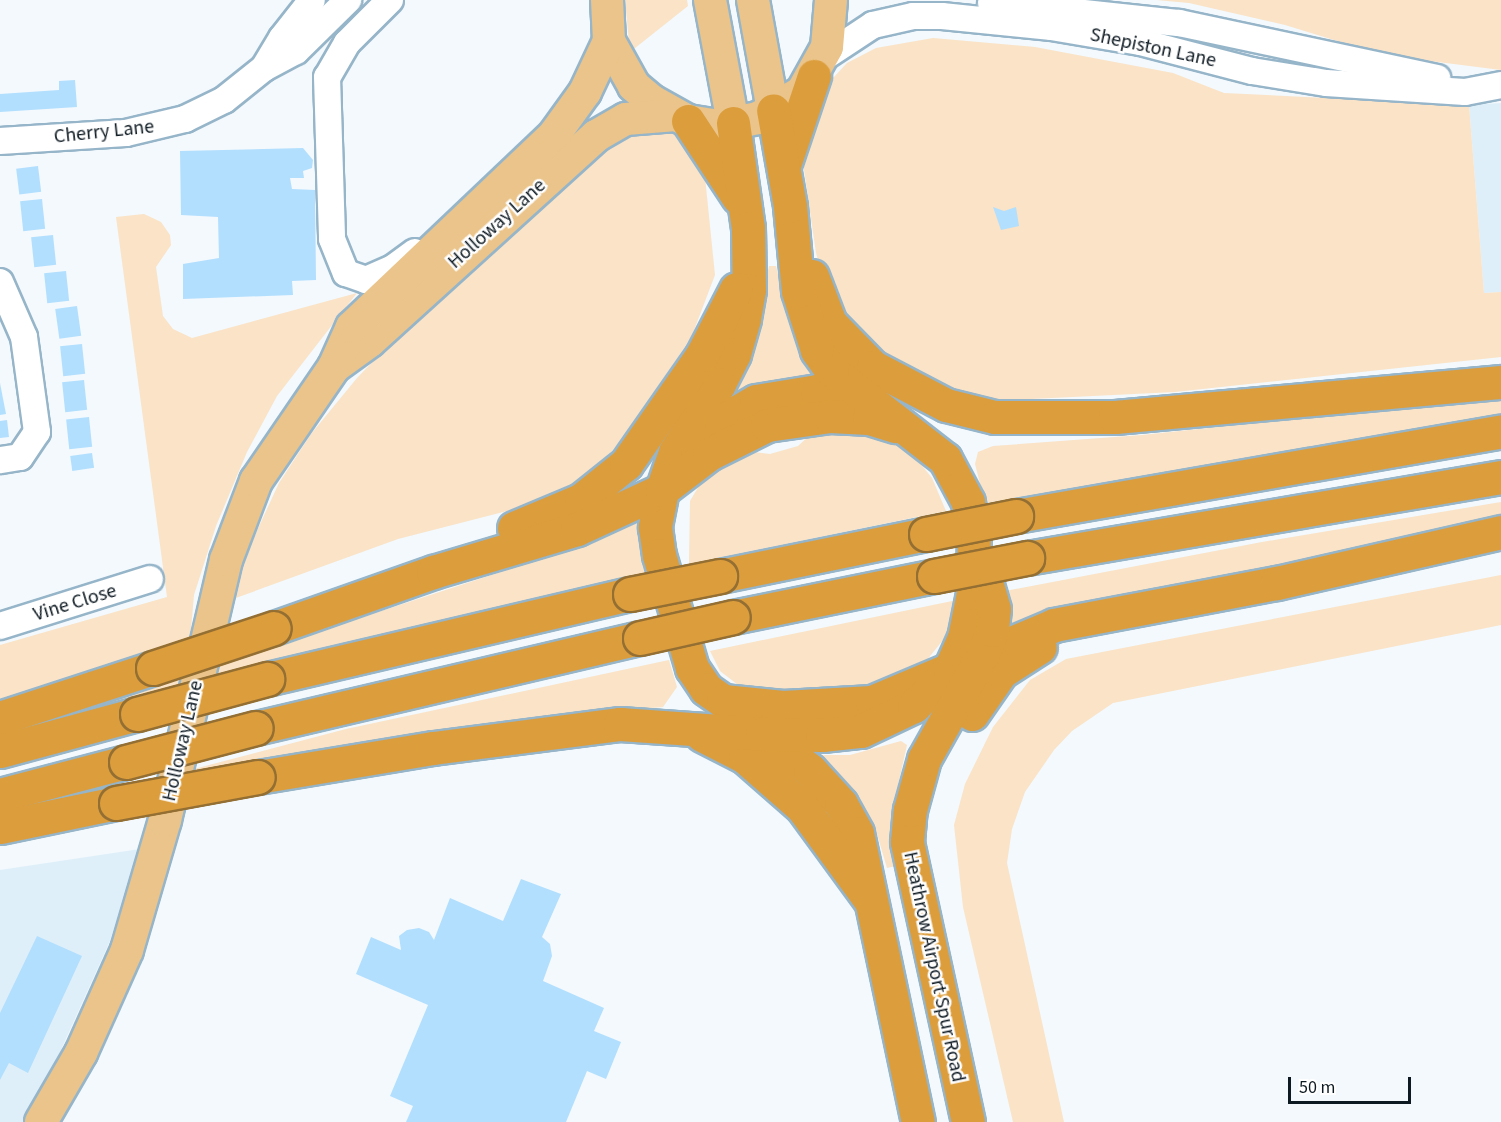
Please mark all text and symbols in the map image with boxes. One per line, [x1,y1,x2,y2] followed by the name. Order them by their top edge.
[1088,23,1218,73] street label: Shepiston Lane
[53,115,155,149] street label: Cherry Lane
[443,174,551,274] street label: Holloway Lane
[31,579,119,627] street label: Vine Close
[157,678,209,804] street label: Holloway Lane
[898,850,970,1084] street label: Heathrow Airport Spur Road
[1291,1065,1414,1103] scale bar
[1299,1075,1335,1100] text: 50 m

